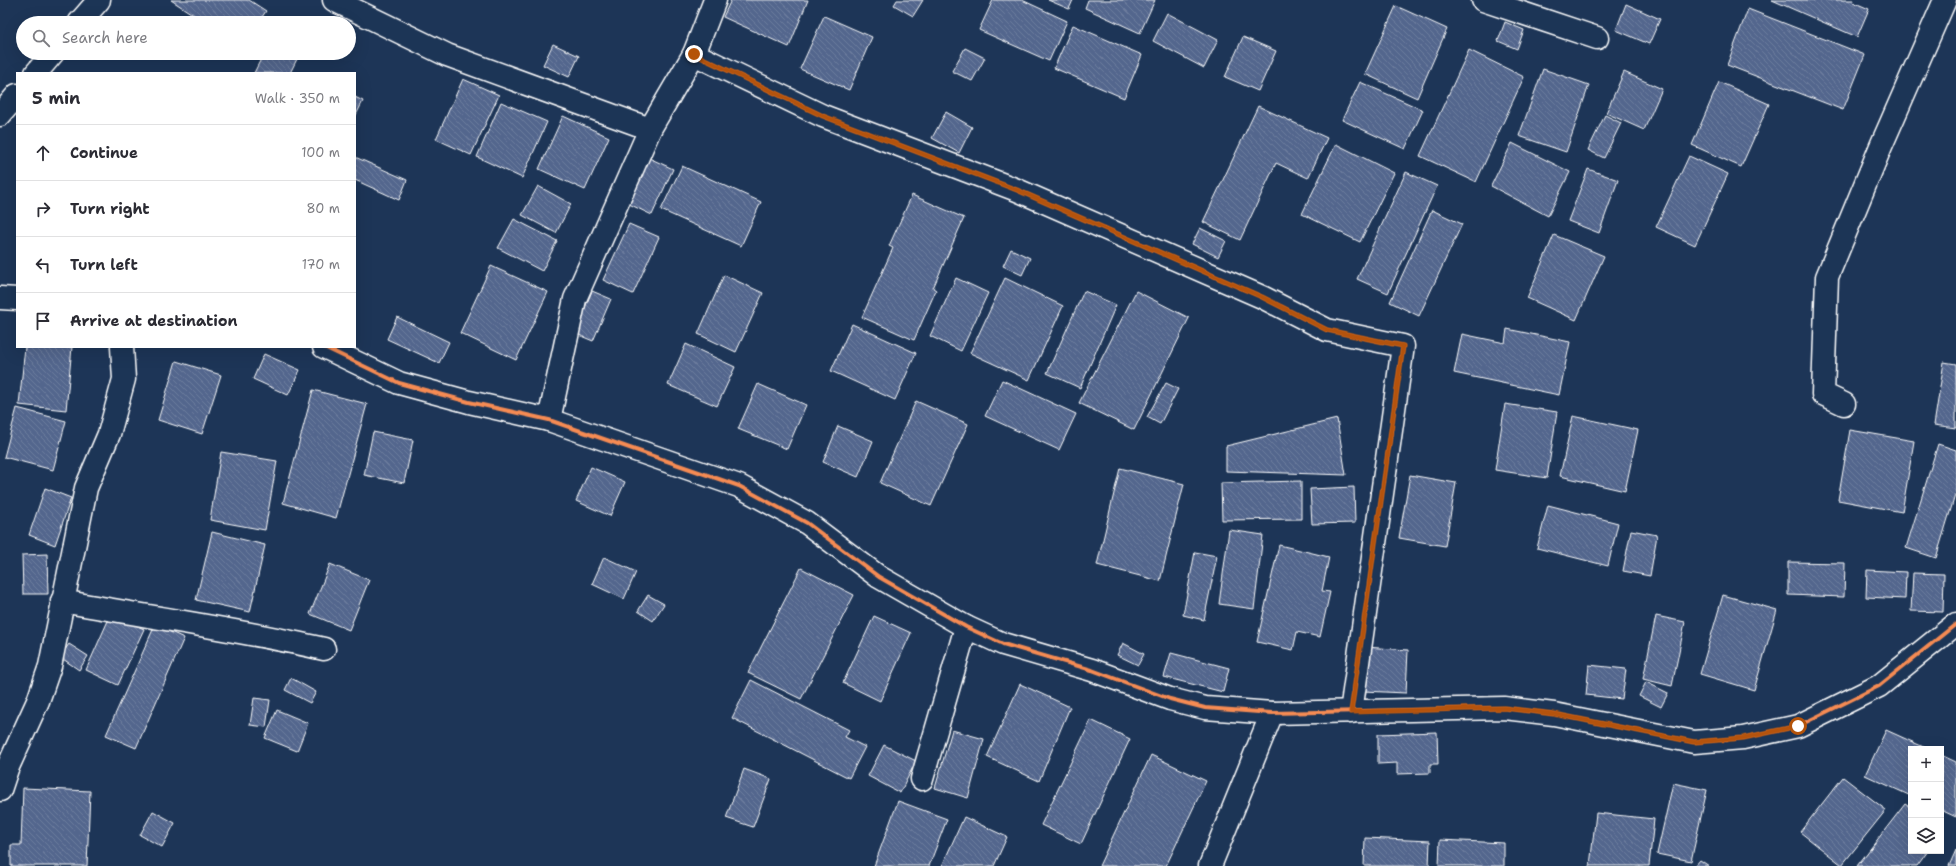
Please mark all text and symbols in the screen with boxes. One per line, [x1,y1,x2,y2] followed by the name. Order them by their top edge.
[16,16,356,60] search box
[30,27,52,49] icon: search
[62,28,148,48] text: Search here
[685,45,703,63] route end
[32,87,80,109] text: 5 min
[255,90,340,107] text: Walk · 350 m
[32,142,54,164] icon: ahead
[70,143,138,163] text: Continue
[301,144,340,161] text: 100 m
[32,198,54,220] icon: right
[70,199,150,219] text: Turn right
[306,200,340,217] text: 80 m
[32,254,54,276] icon: left
[70,255,138,275] text: Turn left
[302,256,340,273] text: 170 m
[32,310,54,332] icon: arrive
[70,311,238,331] text: Arrive at destination
[1789,717,1807,735] route start
[1908,746,1944,854] map controls
[1908,746,1944,782] button: +
[1908,782,1944,818] button: −
[1908,818,1944,854] button: layers

